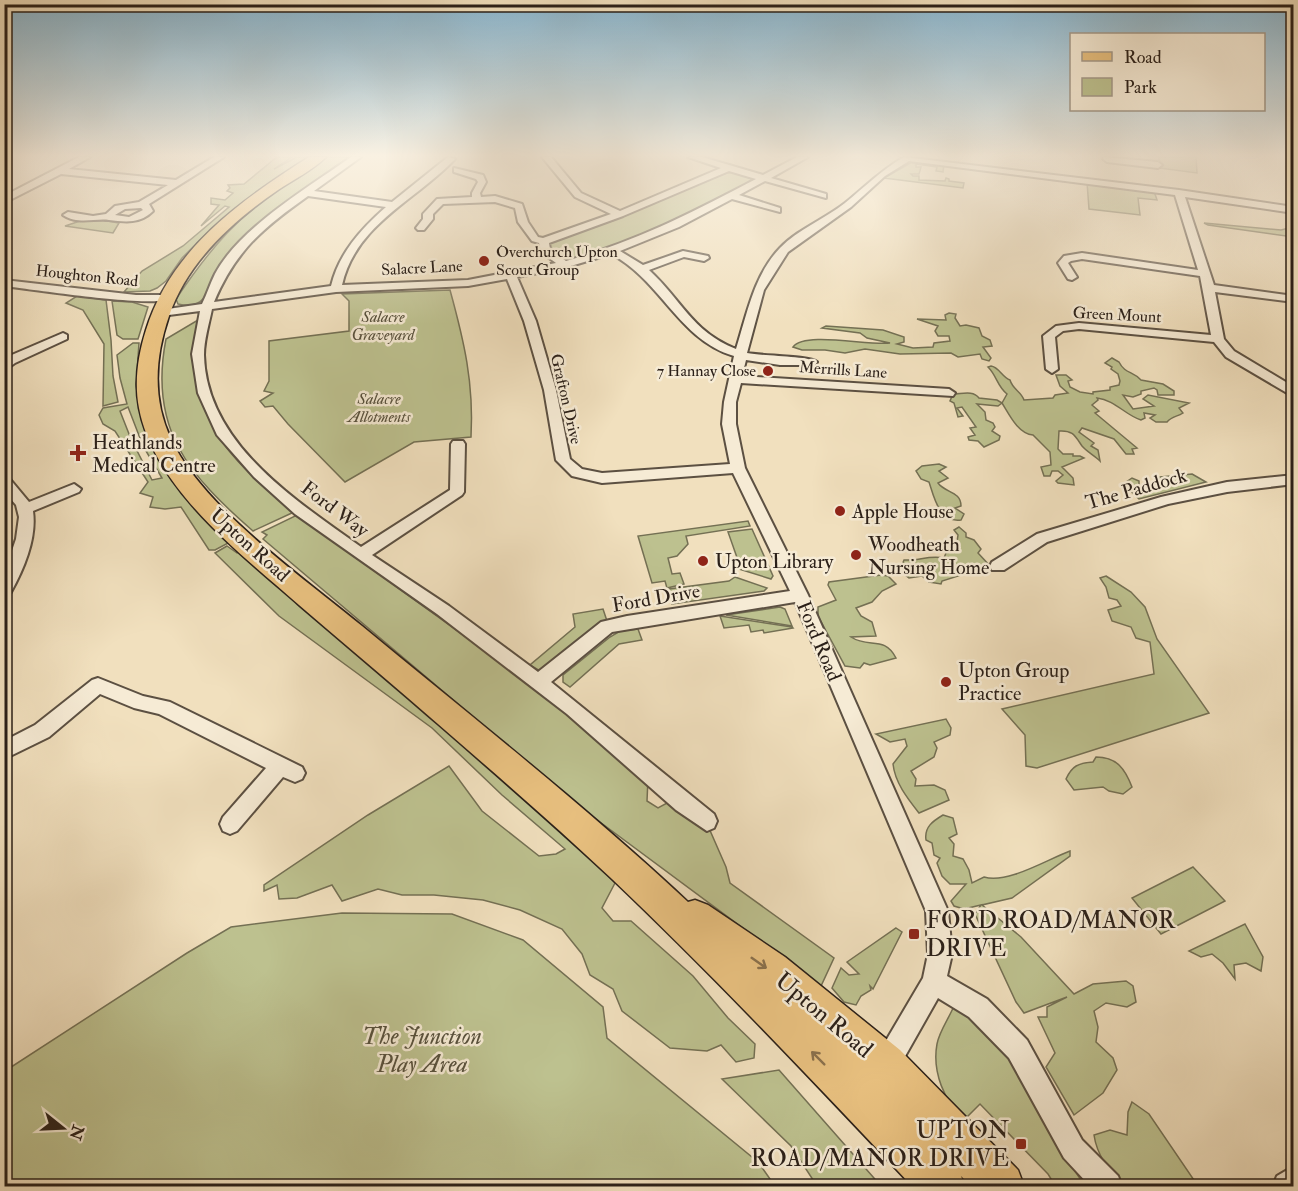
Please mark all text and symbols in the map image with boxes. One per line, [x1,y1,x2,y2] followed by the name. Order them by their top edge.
[1070,33,1265,111] legend
[1124,46,1162,69] text: Road
[1124,76,1157,99] text: Park
[496,242,618,281] place label: Overchurch Upton Scout Group
[477,254,491,268] marker: Overchurch Upton Scout Group
[381,256,464,280] street label: Salacre Lane
[35,261,139,291] street label: Houghton Road
[1072,303,1162,327] street label: Green Mount
[351,307,416,345] park label: Salacre Graveyard
[546,352,586,446] street label: Grafton Drive
[798,357,888,383] street label: Merrills Lane
[657,361,756,381] place label: 7 Hannay Close
[761,364,775,378] marker: 7 Hannay Close
[346,389,411,427] park label: Salacre Allotments
[92,430,216,478] place label: Heathlands Medical Centre
[69,444,87,462] marker: Heathlands Medical Centre
[1082,462,1190,515] street label: The Paddock
[296,475,375,543] street label: Ford Way
[851,499,954,525] place label: Apple House
[204,503,295,588] street label: Upton Road
[833,504,847,518] marker: Apple House
[867,532,989,580] place label: Woodheath Nursing Home
[849,548,863,562] marker: Woodheath Nursing Home
[715,549,835,575] place label: Upton Library
[696,554,710,568] marker: Upton Library
[610,578,702,618] street label: Ford Drive
[791,597,847,685] street label: Ford Road
[958,658,1069,706] place label: Upton Group Practice
[939,675,953,689] marker: Upton Group Practice
[926,905,1176,964] place label: FORD ROAD/MANOR DRIVE
[907,927,921,941] marker: FORD ROAD/MANOR DRIVE
[751,957,767,969] one-way arrow
[769,965,880,1065] street label: Upton Road
[362,1021,482,1080] park label: The Junction Play Area
[811,1051,826,1066] one-way arrow
[33,1098,93,1158] north arrow
[751,1115,1010,1174] place label: UPTON ROAD/MANOR DRIVE
[64,1121,88,1143] text: N
[1014,1137,1028,1151] marker: UPTON ROAD/MANOR DRIVE

